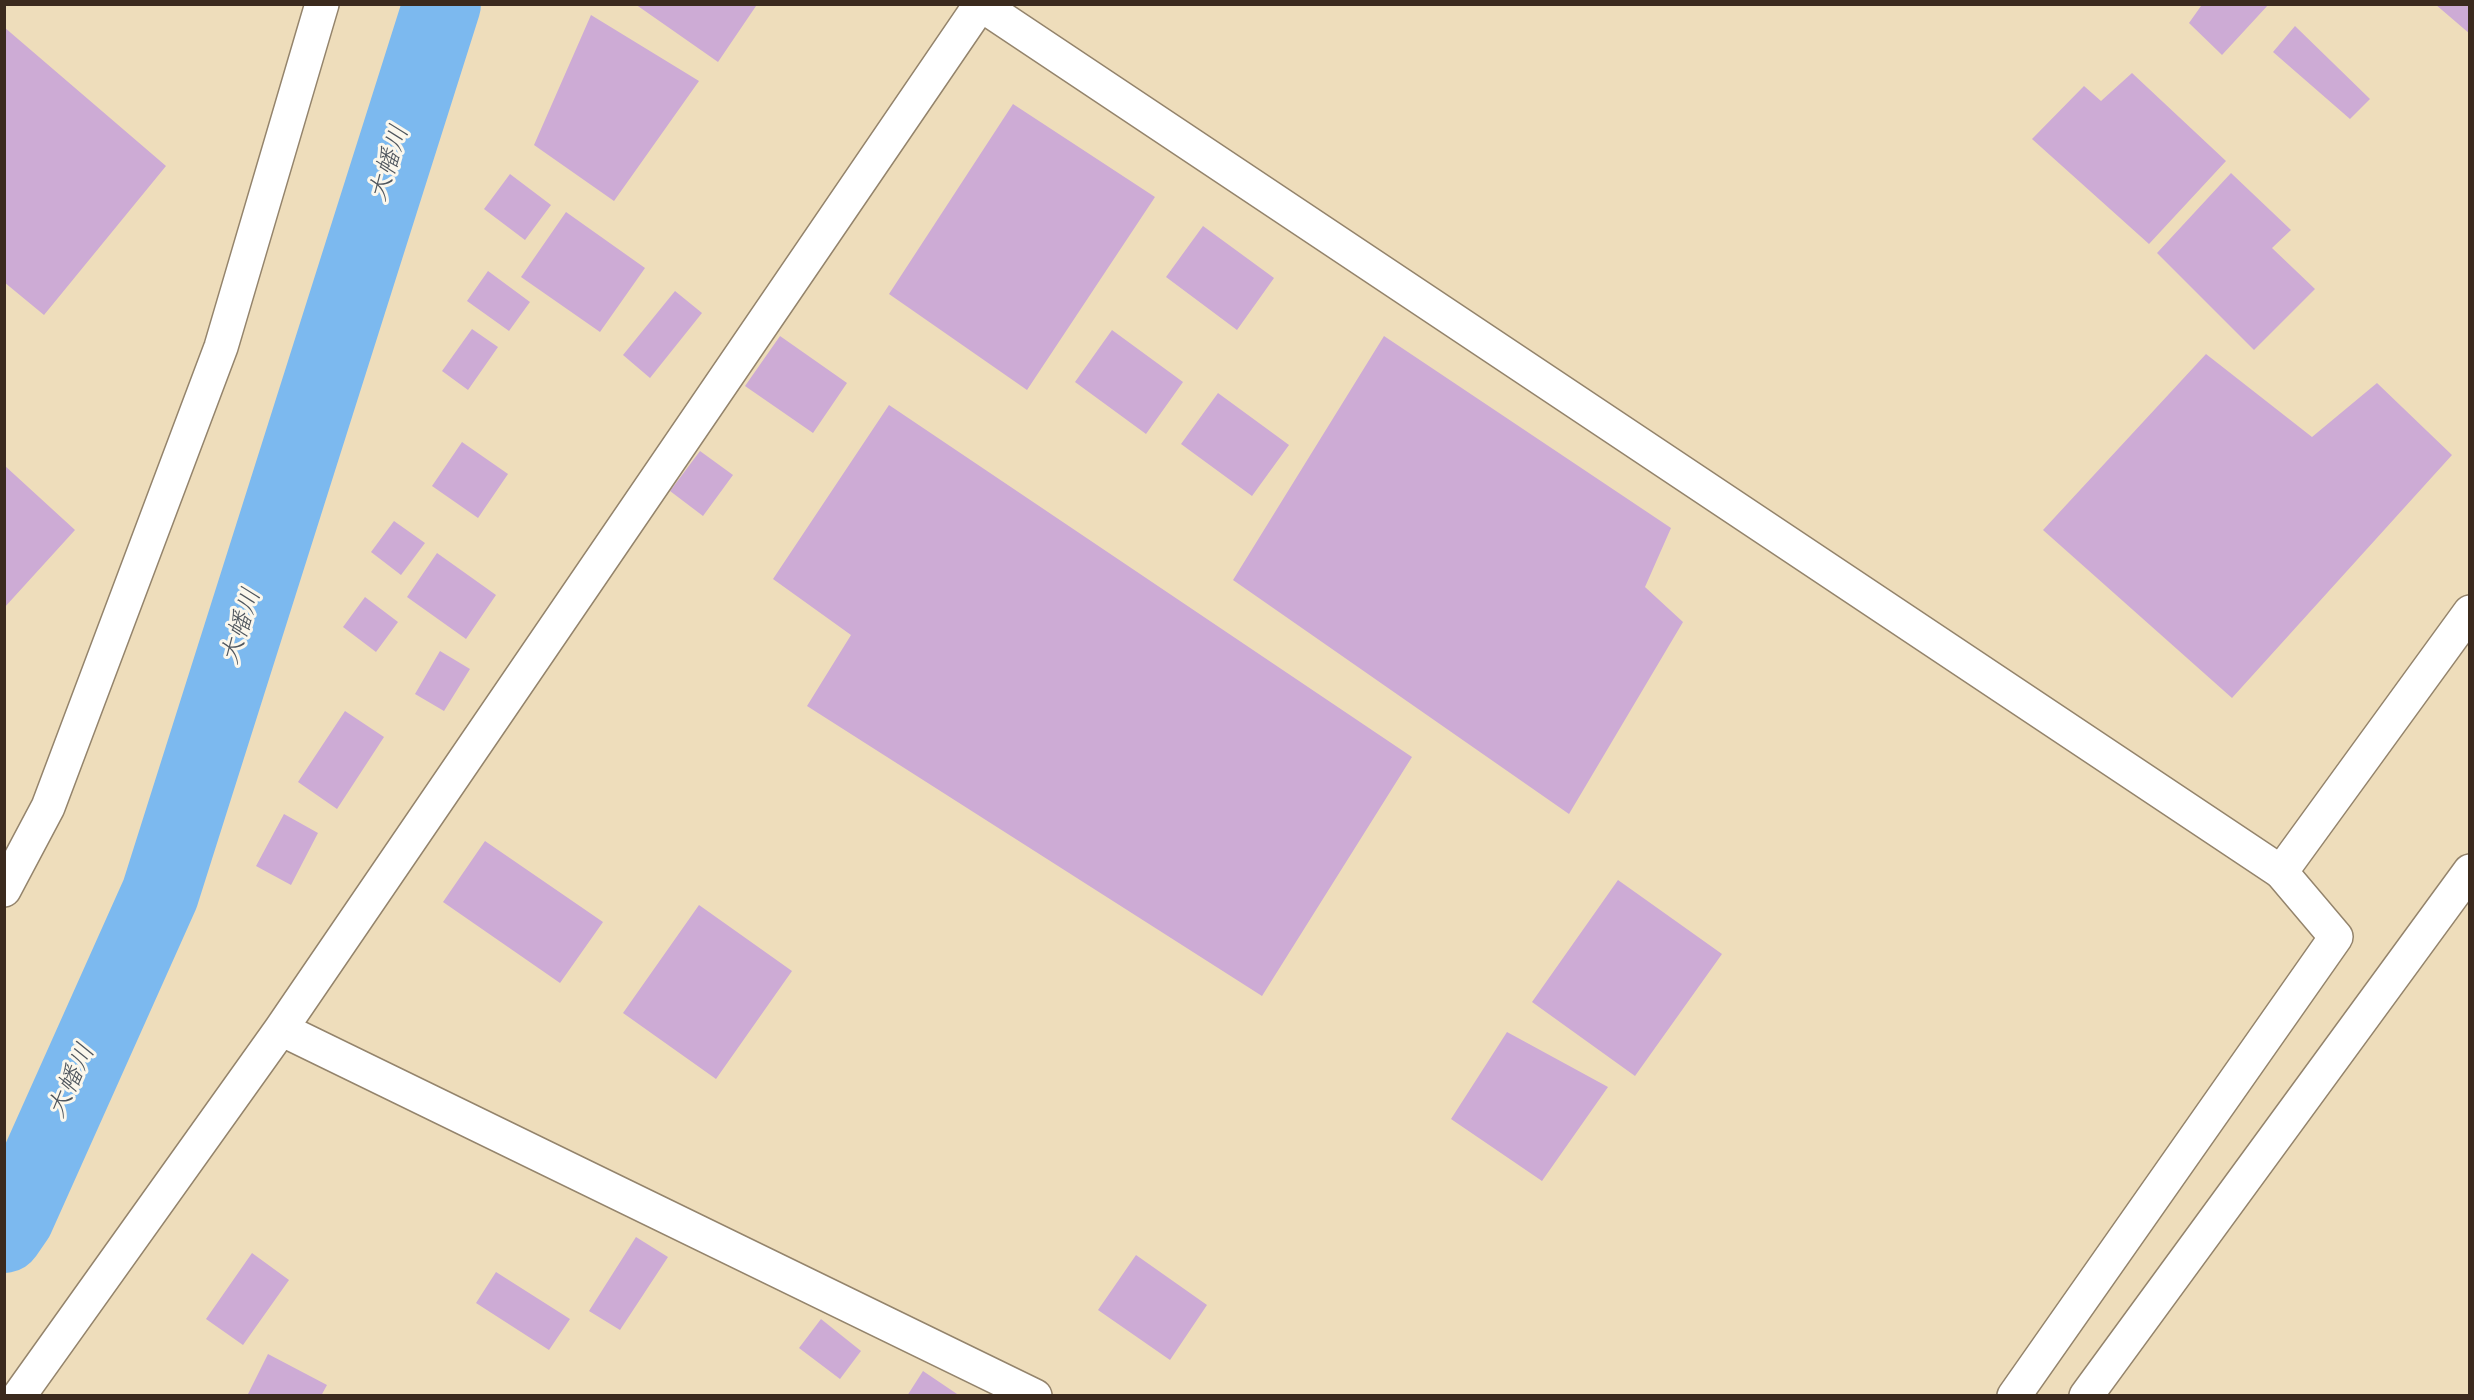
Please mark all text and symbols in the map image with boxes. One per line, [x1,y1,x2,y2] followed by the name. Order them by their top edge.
[365,122,419,206] water label: 大幡川
[217,585,271,669] water label: 大幡川
[43,1040,105,1124] water label: 大幡川

